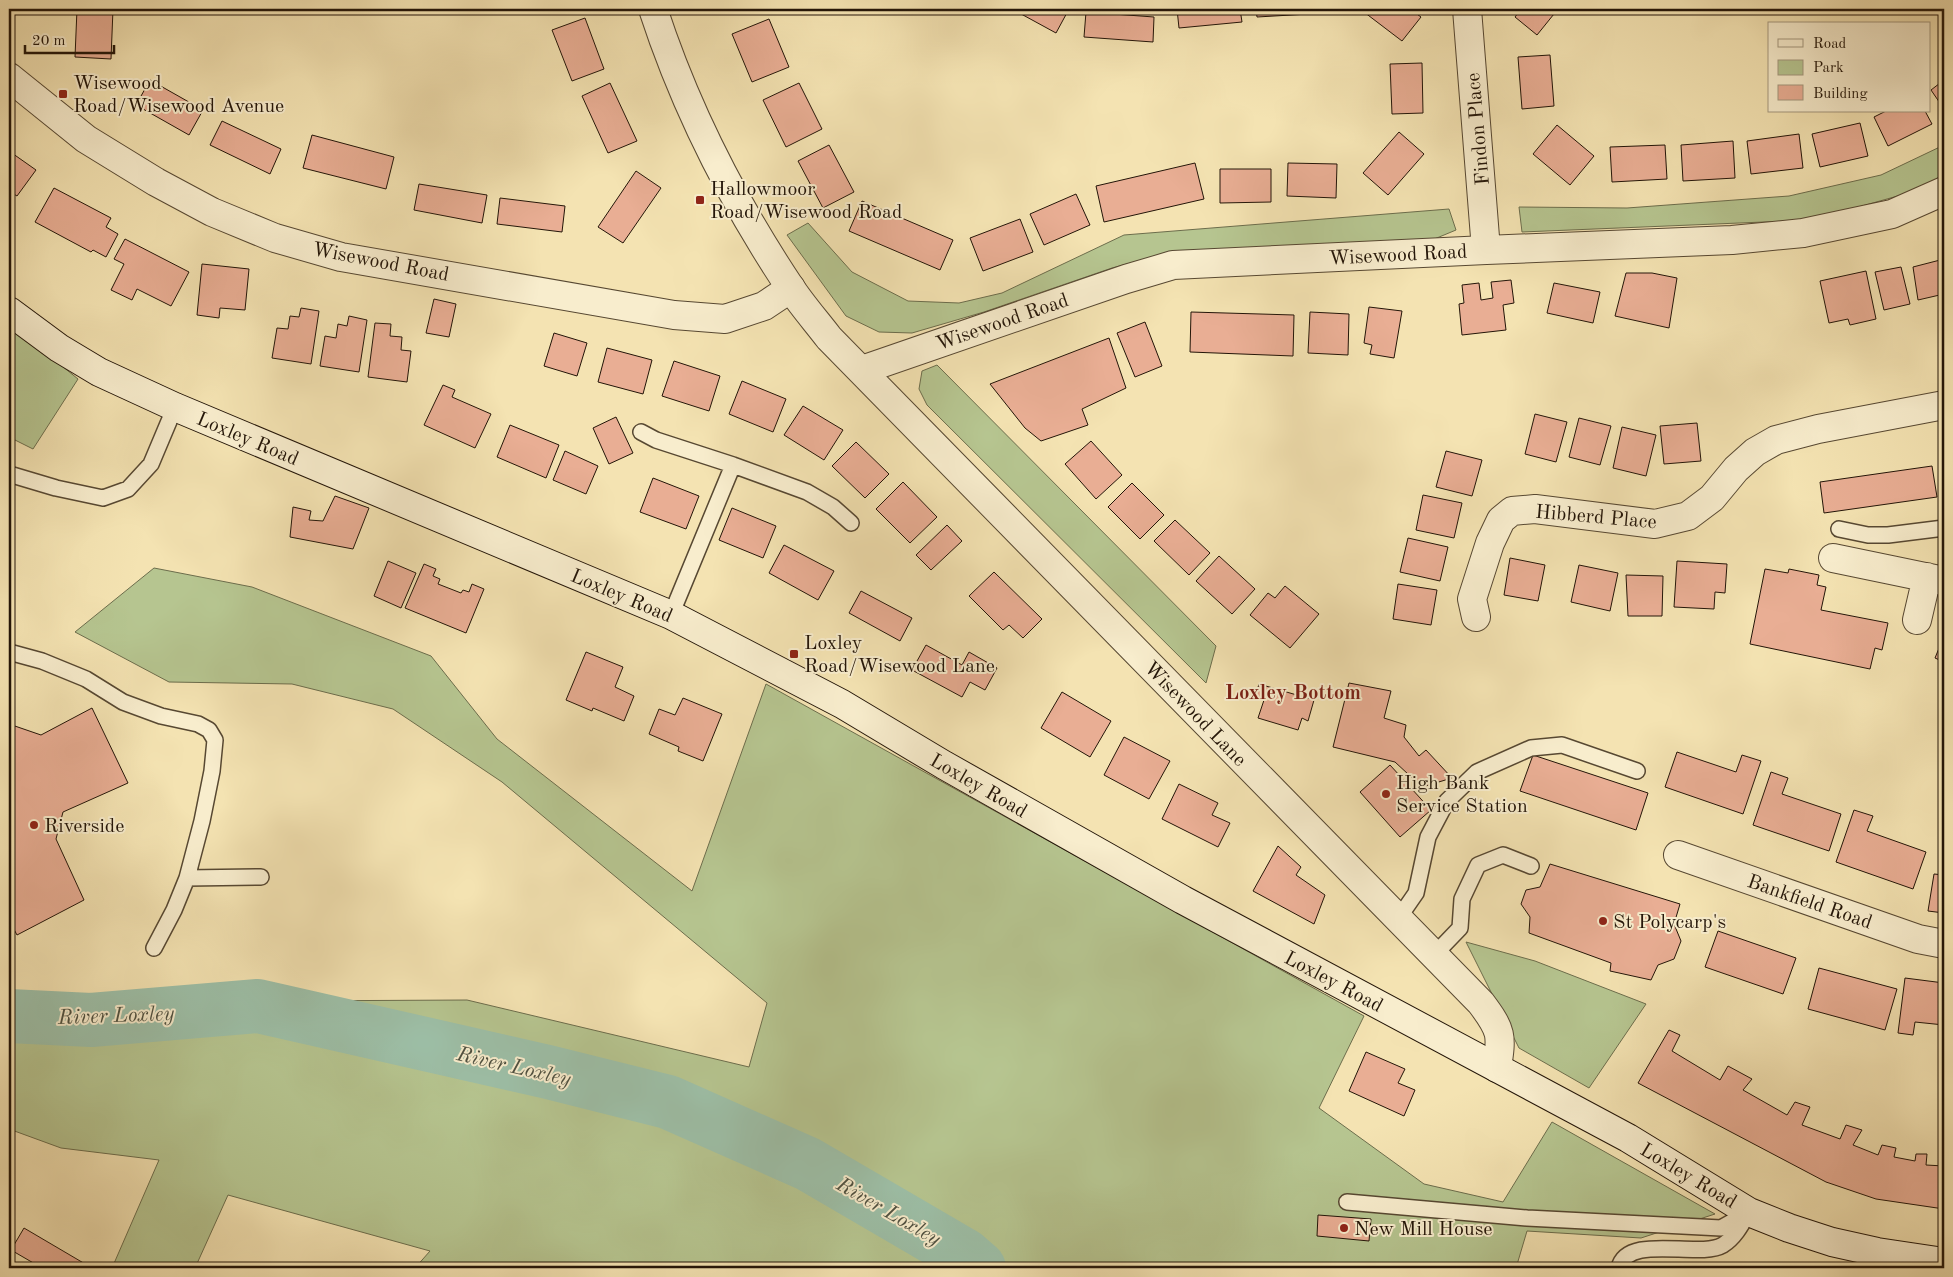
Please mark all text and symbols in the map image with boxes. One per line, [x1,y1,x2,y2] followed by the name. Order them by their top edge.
[25,22,114,54] scale bar
[1768,22,1930,112] legend
[32,34,66,49] text: 20 m
[1813,37,1847,52] text: Road
[1813,61,1844,76] text: Park
[1464,72,1494,186] street label: Findon Place
[73,74,284,117] place label: Wisewood Road/Wisewood Avenue
[1813,87,1868,102] text: Building
[57,88,69,100] marker: Wisewood Road/Wisewood Avenue
[710,180,902,223] place label: Hallowmoor Road/Wisewood Road
[694,194,706,206] marker: Hallowmoor Road/Wisewood Road
[311,240,451,286] street label: Wisewood Road
[1328,242,1468,270] street label: Wisewood Road
[934,291,1072,355] street label: Wisewood Road
[193,409,301,470] street label: Loxley Road
[1534,503,1657,533] street label: Hibberd Place
[567,566,675,627] street label: Loxley Road
[804,634,995,677] place label: Loxley Road/Wisewood Lane
[788,648,800,660] marker: Loxley Road/Wisewood Lane
[1140,658,1250,771] street label: Wisewood Lane
[1225,683,1361,704] district label: Loxley Bottom
[926,751,1030,823] street label: Loxley Road
[1396,774,1528,817] place label: High Bank Service Station
[1380,788,1392,800] marker: High Bank Service Station
[44,817,124,837] place label: Riverside
[28,819,40,831] marker: Riverside
[1744,872,1874,934] street label: Bankfield Road
[1613,913,1726,933] place label: St Polycarp's
[1597,915,1609,927] marker: St Polycarp's
[1280,948,1386,1017] street label: Loxley Road
[57,1004,175,1029] water label: River Loxley
[454,1044,573,1091] water label: River Loxley
[1636,1140,1740,1213] street label: Loxley Road
[832,1174,944,1251] water label: River Loxley
[1354,1220,1493,1240] place label: New Mill House
[1338,1222,1350,1234] marker: New Mill House

